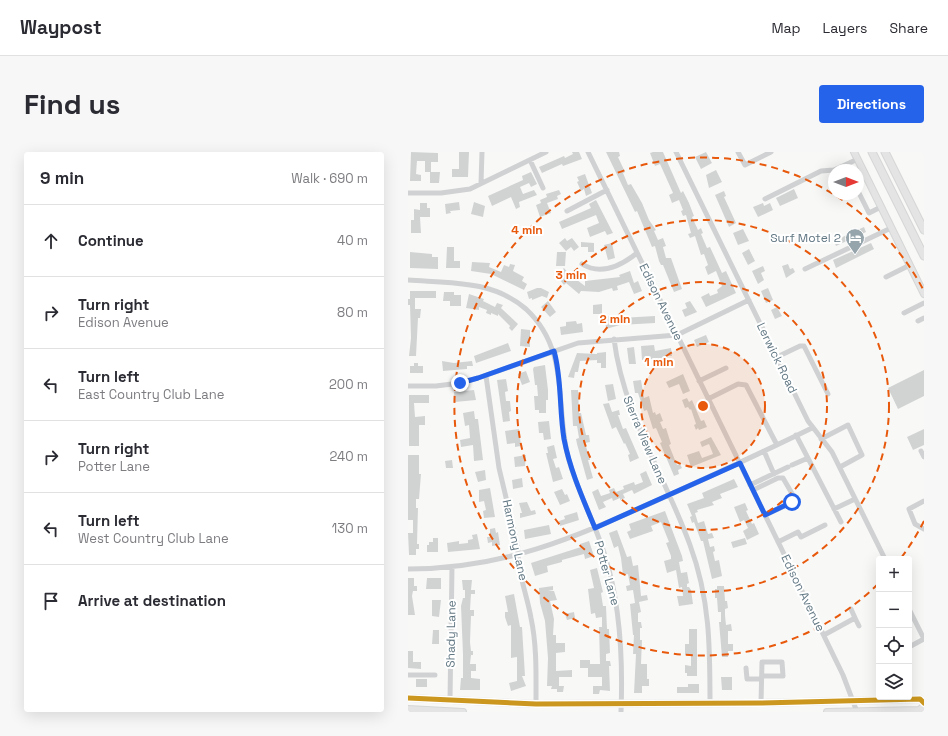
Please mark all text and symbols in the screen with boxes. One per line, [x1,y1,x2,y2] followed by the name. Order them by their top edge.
[20,15,102,40] text: Waypost
[771,19,801,37] text: Map
[823,19,867,37] text: Layers
[889,19,928,37] text: Share
[819,85,924,123] button: Directions
[24,86,121,122] text: Find us
[828,164,864,200] north arrow
[40,167,84,189] text: 9 min
[291,170,368,187] text: Walk · 690 m
[511,222,543,238] text: 4 min
[844,227,866,255] hotel icon: Surf Motel 2
[40,230,62,252] icon: ahead
[770,230,841,246] place label: Surf Motel 2
[78,231,144,250] text: Continue
[337,232,368,249] text: 40 m
[635,261,687,343] street label: Edison Avenue
[555,267,587,283] text: 3 min
[78,295,149,314] text: Turn right
[40,302,62,324] icon: right
[337,304,368,321] text: 80 m
[599,311,631,327] text: 2 min
[78,314,169,331] text: Edison Avenue
[753,320,801,396] street label: Lerwick Road
[644,354,674,370] text: 1 min
[78,367,140,386] text: Turn left
[40,374,62,396] icon: left
[451,374,469,392] route end
[329,376,368,393] text: 200 m
[78,386,225,403] text: East Country Club Lane
[619,394,671,486] street label: Sierra View Lane
[696,399,710,413] centre of rings
[78,439,149,458] text: Turn right
[40,446,62,468] icon: right
[330,448,368,465] text: 240 m
[78,458,150,475] text: Potter Lane
[783,493,801,511] route start
[499,498,531,582] street label: Harmony Lane
[78,511,140,530] text: Turn left
[40,518,62,540] icon: left
[332,520,368,537] text: 130 m
[78,530,229,547] text: West Country Club Lane
[591,539,623,607] street label: Potter Lane
[777,552,829,634] street label: Edison Avenue
[876,556,912,700] map controls
[876,556,912,592] button: +
[40,590,62,612] icon: arrive
[78,591,226,610] text: Arrive at destination
[876,592,912,628] button: −
[442,600,460,668] street label: Shady Lane
[876,628,912,664] button: locate
[876,664,912,700] button: layers

